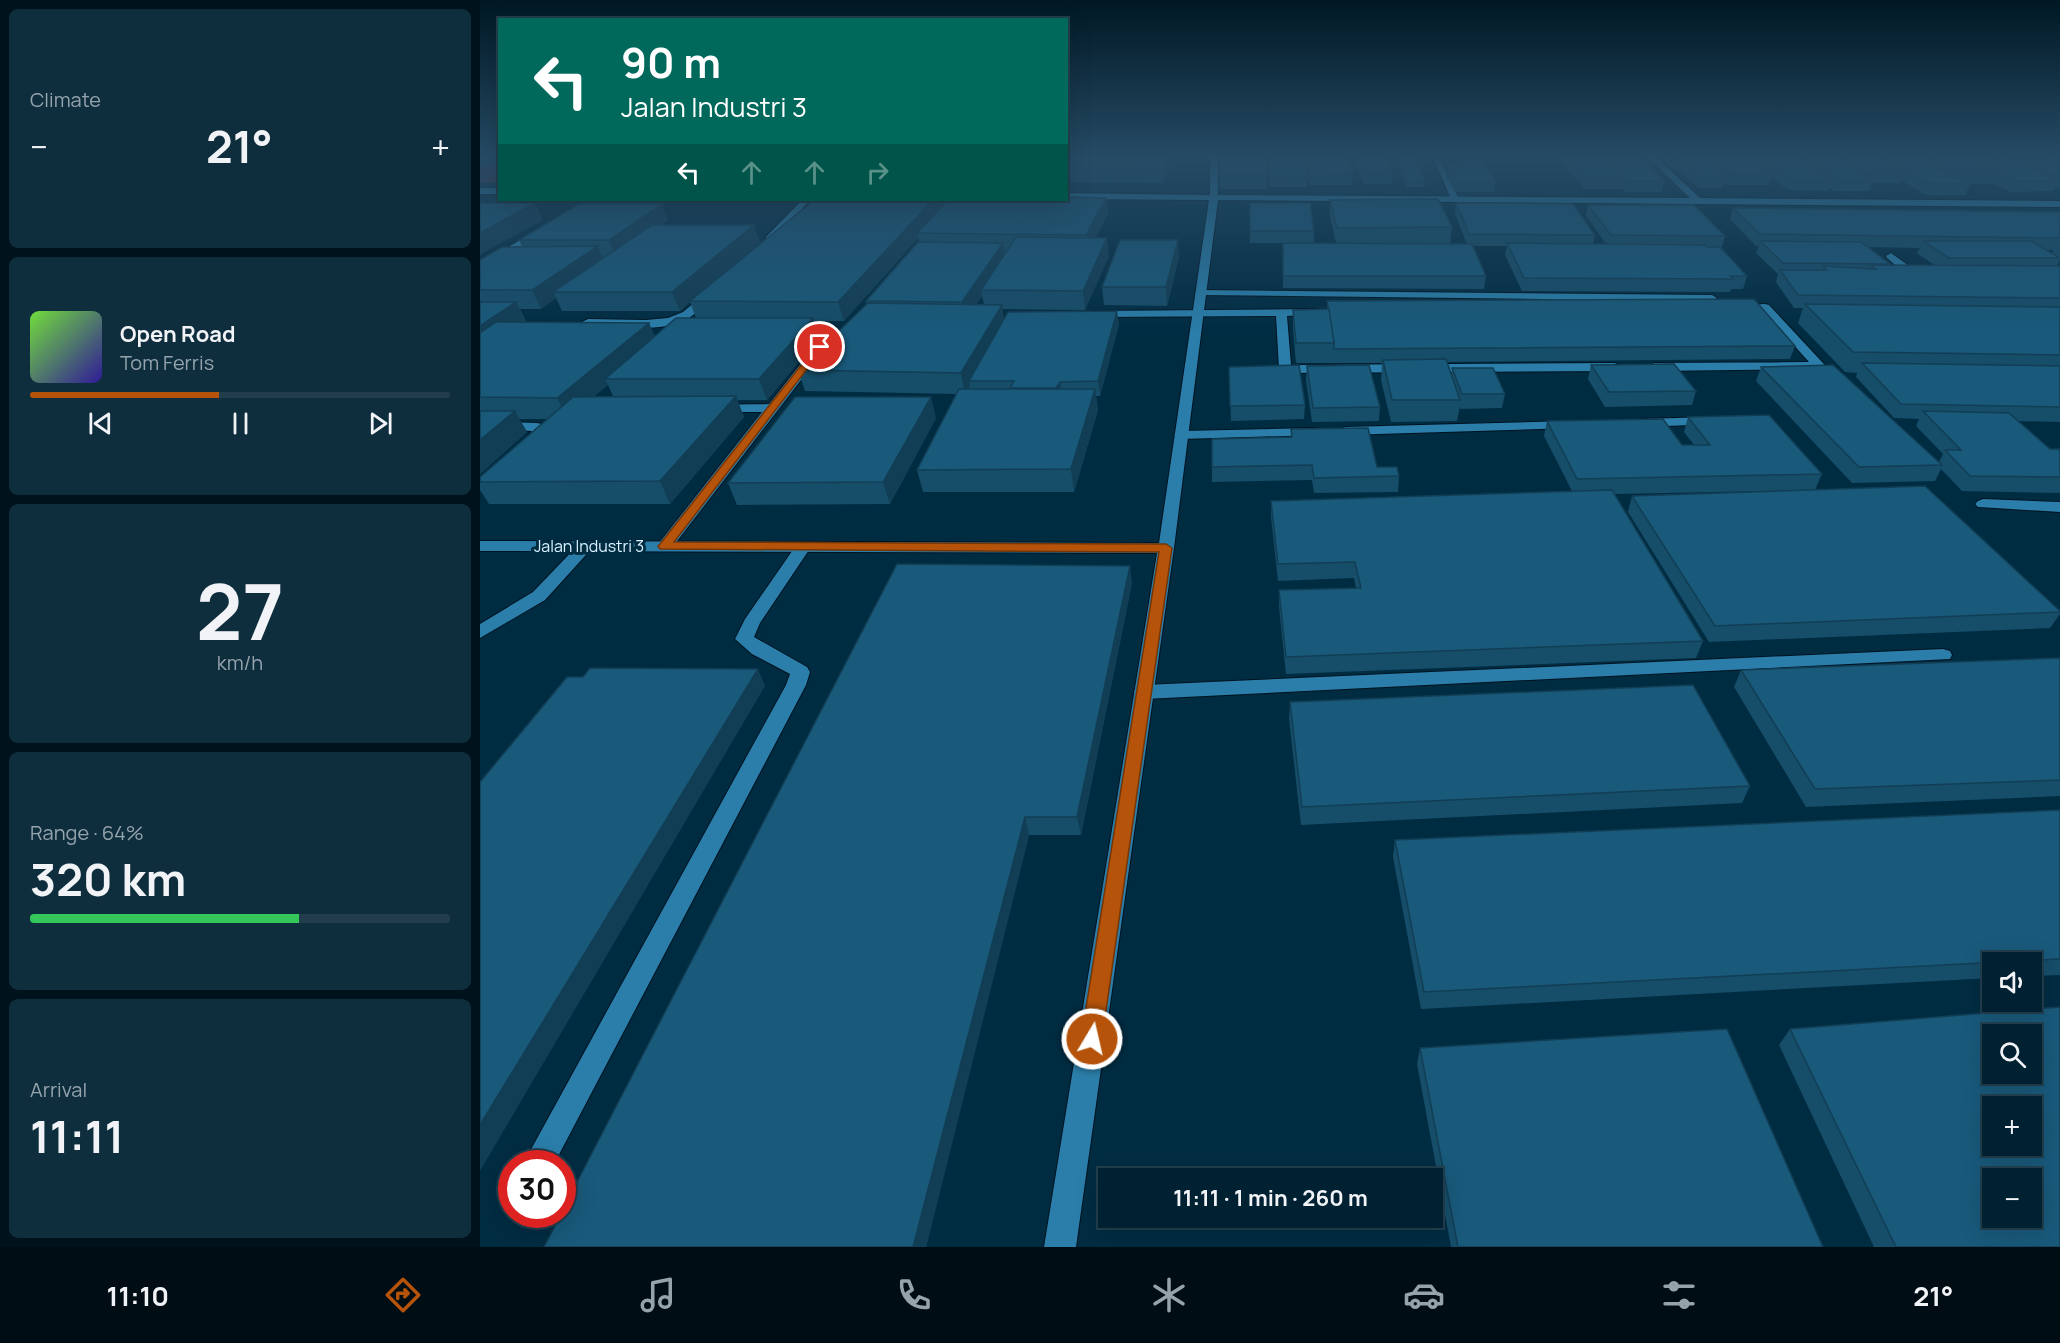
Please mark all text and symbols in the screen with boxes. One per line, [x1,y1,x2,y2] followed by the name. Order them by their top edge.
[621,33,721,91] text: 90 m
[522,42,600,120] icon: left
[30,86,101,113] text: Climate
[621,88,807,125] text: Jalan Industri 3
[206,115,273,177] text: 21°
[30,124,48,169] text: −
[431,124,450,169] text: +
[672,156,705,189] icon: left
[735,156,768,189] icon: ahead
[798,156,831,189] icon: ahead
[861,156,894,189] icon: right
[120,319,235,349] text: Open Road
[794,321,845,372] pin
[803,330,836,363] icon: arrive
[120,349,214,376] text: Tom Ferris
[84,407,117,440] icon: previous
[224,407,257,440] icon: pause
[364,407,397,440] icon: next
[534,535,644,557] street label: Jalan Industri 3
[196,557,284,663] text: 27
[217,649,263,676] text: km/h
[30,819,144,846] text: Range · 64%
[30,848,186,910] text: 320 km
[1982,952,2042,1228] map controls
[1982,952,2042,1012] button: sound
[1060,1007,1124,1071] position arrow
[1982,1024,2042,1084] button: search
[30,1076,87,1103] text: Arrival
[1982,1096,2042,1156] button: +
[30,1105,124,1167] text: 11:11
[498,1150,576,1228] speed limit sign: 30
[1982,1168,2042,1228] button: −
[1173,1183,1368,1213] text: 11:11 · 1 min · 260 m
[382,1274,424,1316] icon: directions
[637,1274,679,1316] icon: music
[893,1274,935,1316] icon: phone
[1148,1274,1190,1316] icon: climate
[1403,1274,1445,1316] icon: car
[1658,1274,1700,1316] icon: filters
[107,1277,169,1314] text: 11:10
[1913,1277,1953,1314] text: 21°

